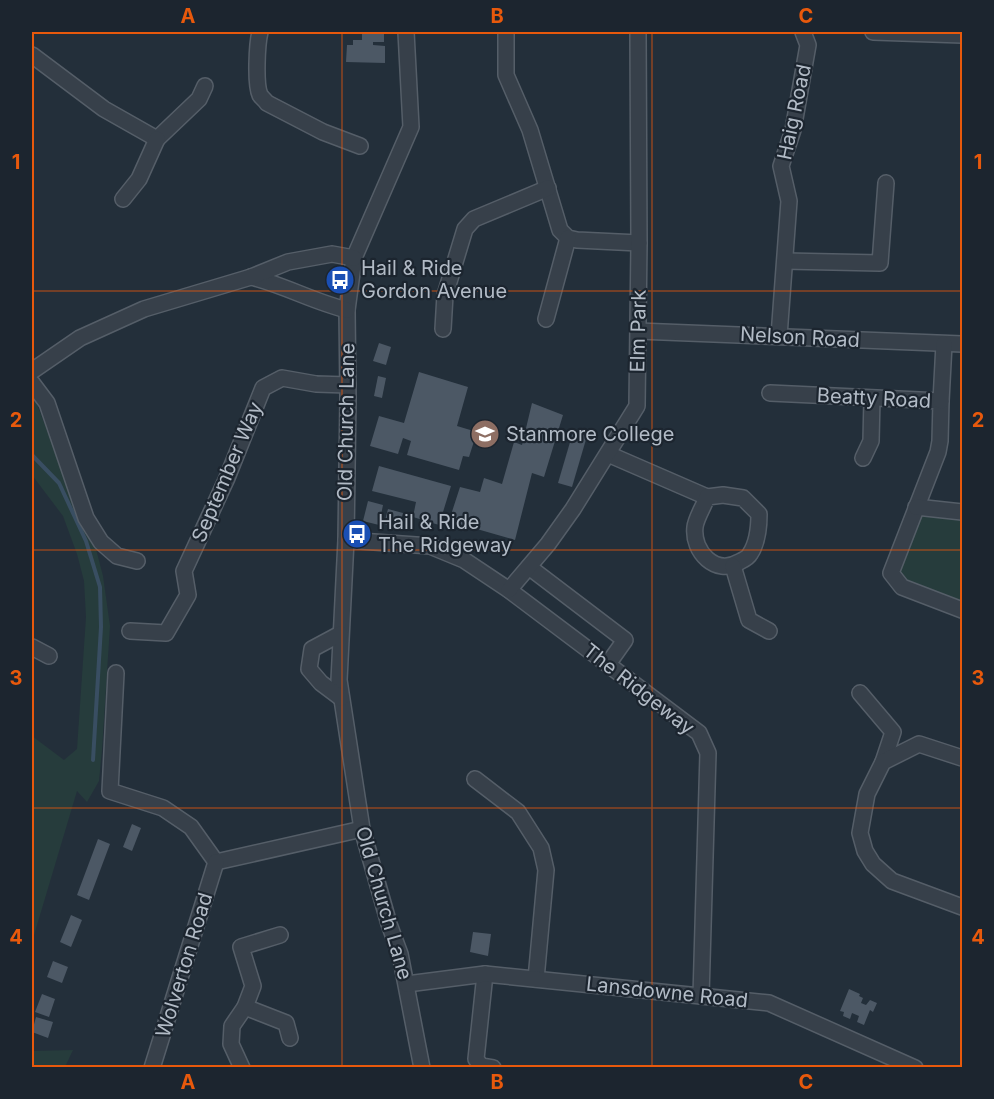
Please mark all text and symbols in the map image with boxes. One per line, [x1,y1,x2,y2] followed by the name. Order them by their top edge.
[181,4,196,28] text: A
[490,4,504,28] text: B
[799,4,813,28] text: C
[772,62,816,162] street label: Haig Road
[12,150,20,174] text: 1
[974,150,982,174] text: 1
[361,256,507,303] place label: Hail & Ride Gordon Avenue
[324,264,356,296] bus stop icon: Hail & Ride Gordon Avenue
[625,289,651,373] street label: Elm Park
[740,322,860,352] street label: Nelson Road
[333,343,359,501] street label: Old Church Lane
[816,383,932,413] street label: Beatty Road
[187,398,267,546] street label: September Way
[10,408,22,432] text: 2
[972,408,984,432] text: 2
[469,418,501,450] school or university icon: Stanmore College
[506,422,674,446] place label: Stanmore College
[378,510,512,557] place label: Hail & Ride The Ridgeway
[341,518,373,550] bus stop icon: Hail & Ride The Ridgeway
[579,638,699,740] street label: The Ridgeway
[10,666,22,690] text: 3
[972,666,984,690] text: 3
[351,824,417,982] street label: Old Church Lane
[151,890,217,1040] street label: Wolverton Road
[9,925,23,949] text: 4
[971,925,985,949] text: 4
[585,972,749,1012] street label: Lansdowne Road
[181,1070,196,1094] text: A
[490,1070,504,1094] text: B
[799,1070,813,1094] text: C

